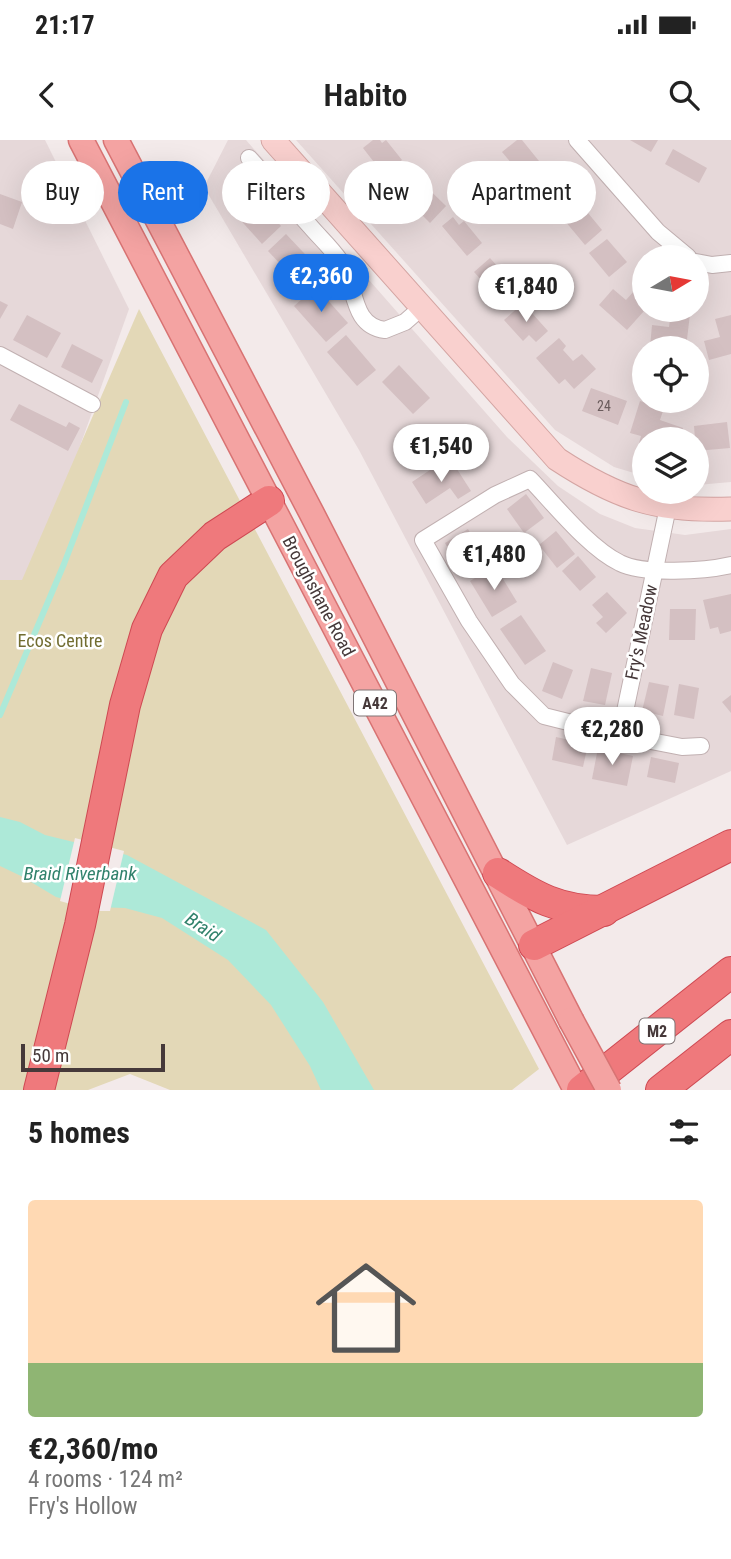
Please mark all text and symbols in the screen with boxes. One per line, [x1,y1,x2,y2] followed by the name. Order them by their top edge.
[35,10,95,40] text: 21:17
[28,76,66,114] icon: back
[324,76,407,114] text: Habito
[665,76,703,114] icon: search
[21,161,104,224] chip: Buy
[118,161,208,224] chip: Rent
[222,161,330,224] chip: Filters
[344,161,433,224] chip: New
[447,161,596,224] chip: Apartment
[632,245,709,322] north arrow
[632,245,709,504] map controls
[264,254,378,314] pin: €2,360
[289,263,353,290] text: €2,360
[469,264,583,324] pin: €1,840
[494,273,558,300] text: €1,840
[632,336,709,413] button: locate
[597,398,611,414] house number: 24
[384,424,498,484] pin: €1,540
[632,427,709,504] button: layers
[409,433,473,460] text: €1,540
[278,532,360,660] street label: Broughshane Road
[437,532,551,592] pin: €1,480
[462,541,526,568] text: €1,480
[621,582,661,682] street label: Fry's Meadow
[18,630,102,651] park label: Ecos Centre
[354,690,396,716] road number: A42
[555,708,669,767] pin: €2,280
[580,716,644,743] text: €2,280
[23,862,137,885] water label: Braid Riverbank
[181,907,226,947] water label: Braid
[640,1018,674,1044] road number: M2
[21,1041,164,1073] scale bar
[32,1044,69,1067] text: 50 m
[665,1113,703,1151] icon: filters
[28,1115,130,1150] text: 5 homes
[303,1245,429,1371] icon: home
[28,1431,158,1466] text: €2,360/mo
[28,1466,183,1493] text: 4 rooms · 124 m²
[28,1493,137,1520] text: Fry's Hollow

